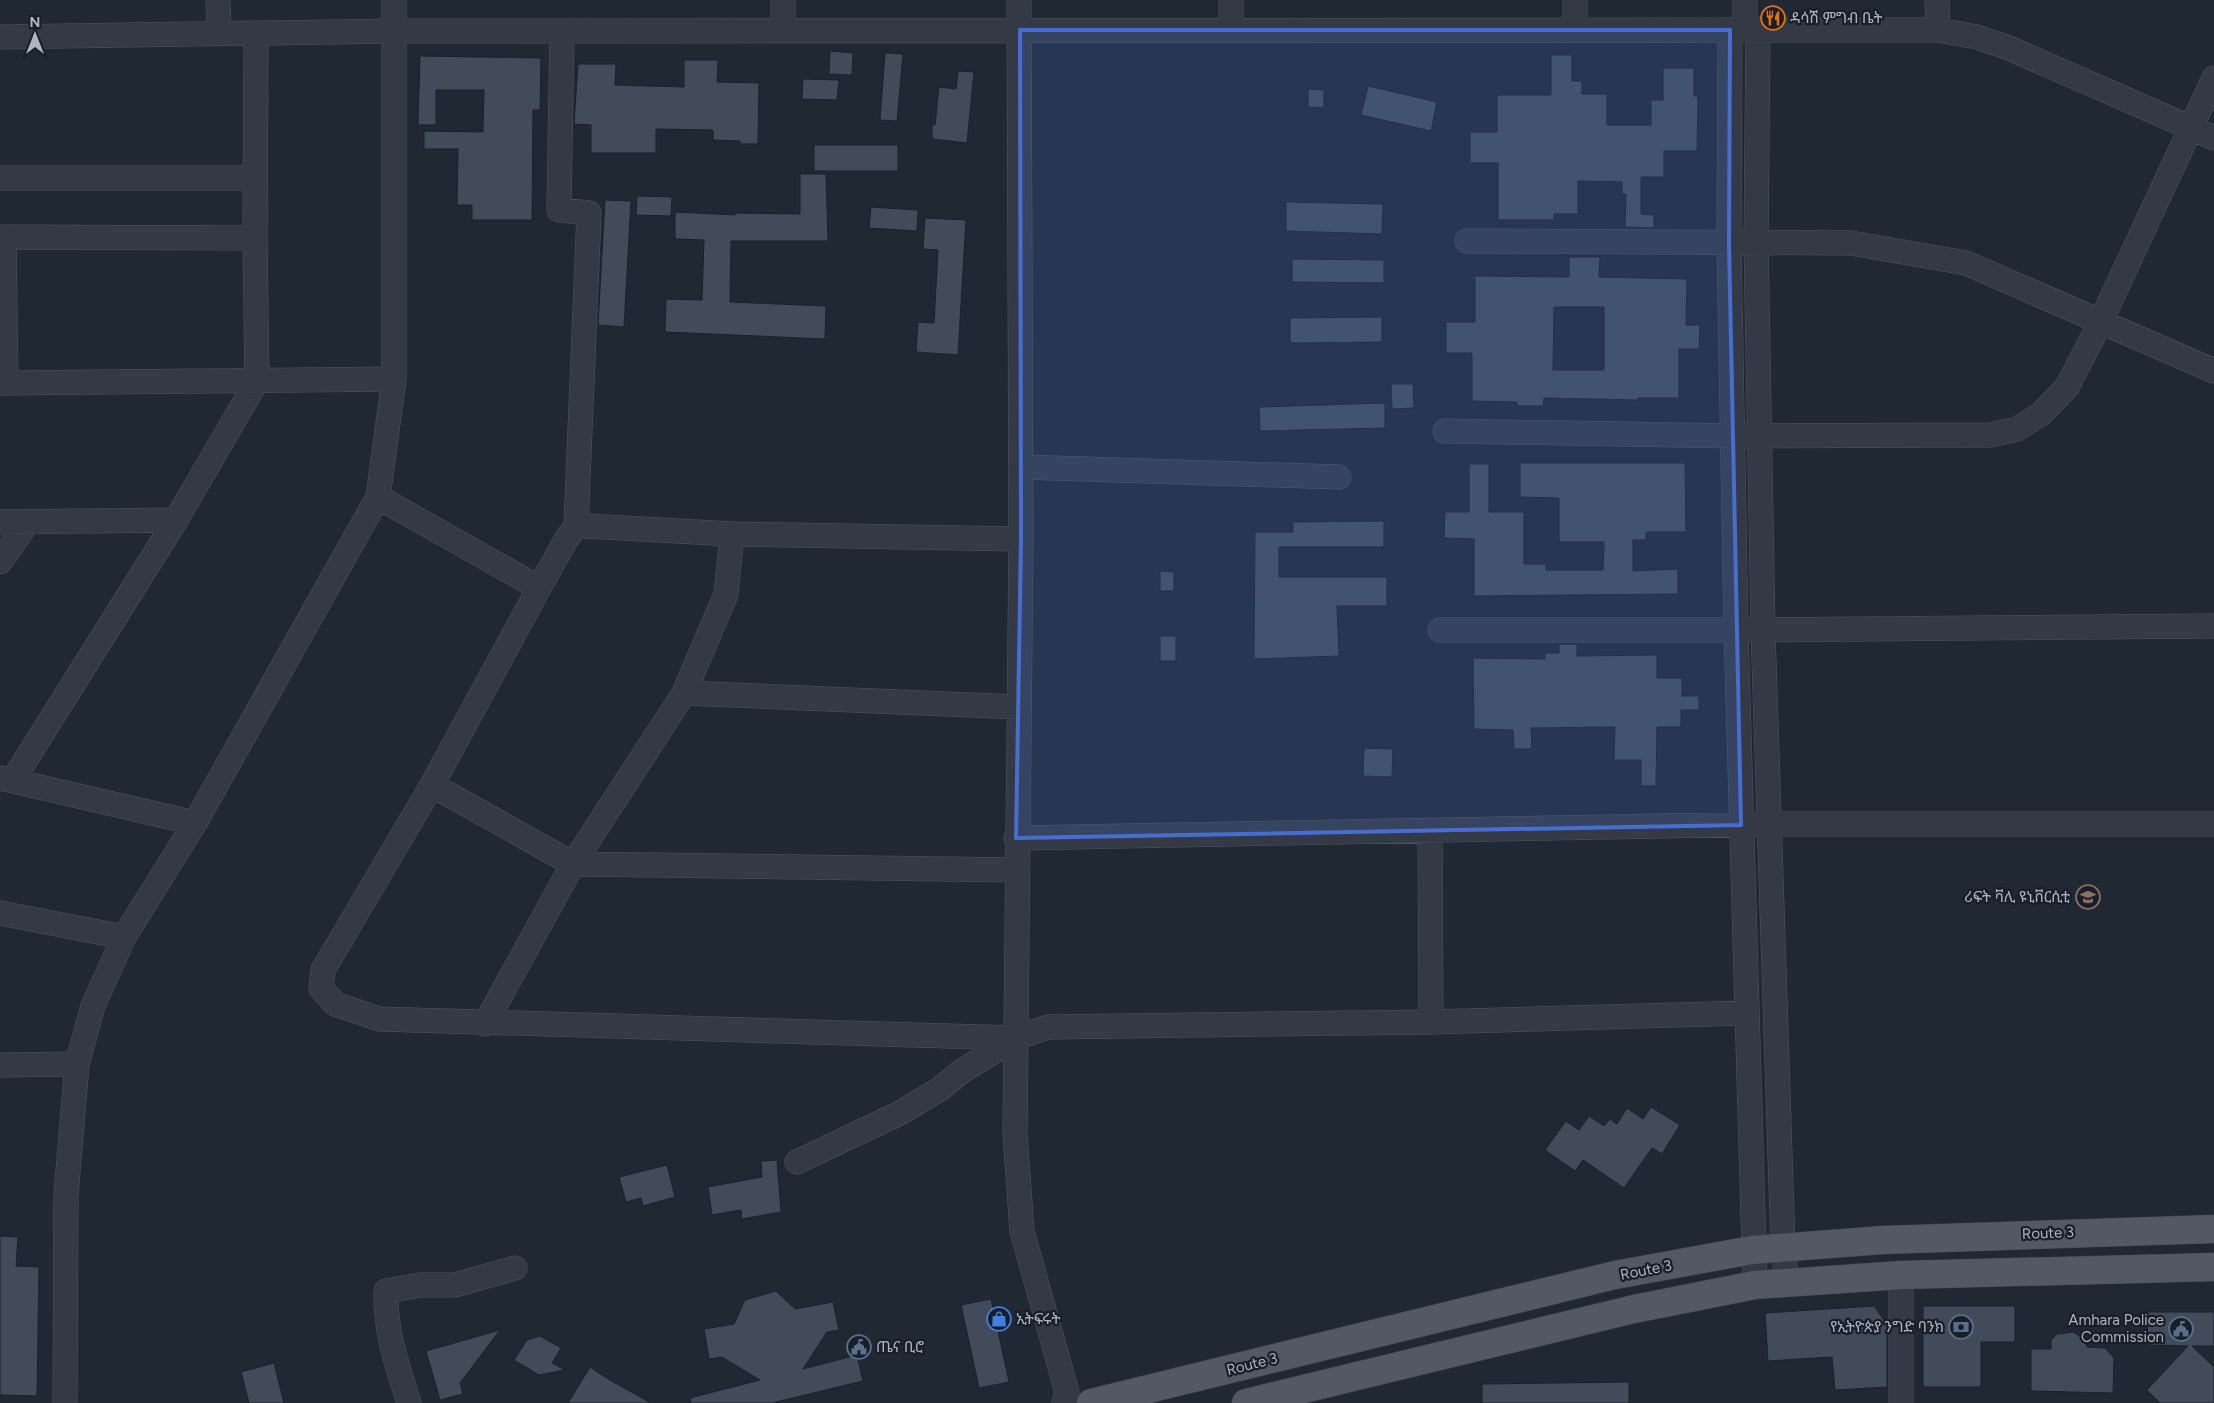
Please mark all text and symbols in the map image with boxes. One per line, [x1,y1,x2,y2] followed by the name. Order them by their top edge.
[1760,5,1786,31] restaurant icon: ዳሳሽ ምግብ ቤት
[1790,9,1883,27] place label: ዳሳሽ ምግብ ቤት
[10,10,60,60] north arrow
[30,14,40,31] text: N
[2075,884,2101,910] school or university icon: ሪፍት ቫሊ ዩኒቨርሲቲ
[1964,888,2070,906] place label: ሪፍት ቫሊ ዩኒቨርሲቲ
[2022,1223,2074,1243] street label: Route 3
[1619,1256,1673,1284] street label: Route 3
[986,1306,1012,1332] shop icon: ኢትፍሩት
[1016,1310,1061,1328] place label: ኢትፍሩት
[2068,1311,2164,1346] place label: Amhara Police Commission
[1948,1314,1974,1340] bank icon: የኢትዮጵያ ንግድ ባንክ
[2168,1316,2194,1342] public building icon: Amhara Police Commission
[1830,1318,1944,1336] place label: የኢትዮጵያ ንግድ ባንክ
[846,1334,872,1360] public building icon: ጤና ቢሮ
[876,1338,924,1356] place label: ጤና ቢሮ
[1225,1349,1279,1379] street label: Route 3

